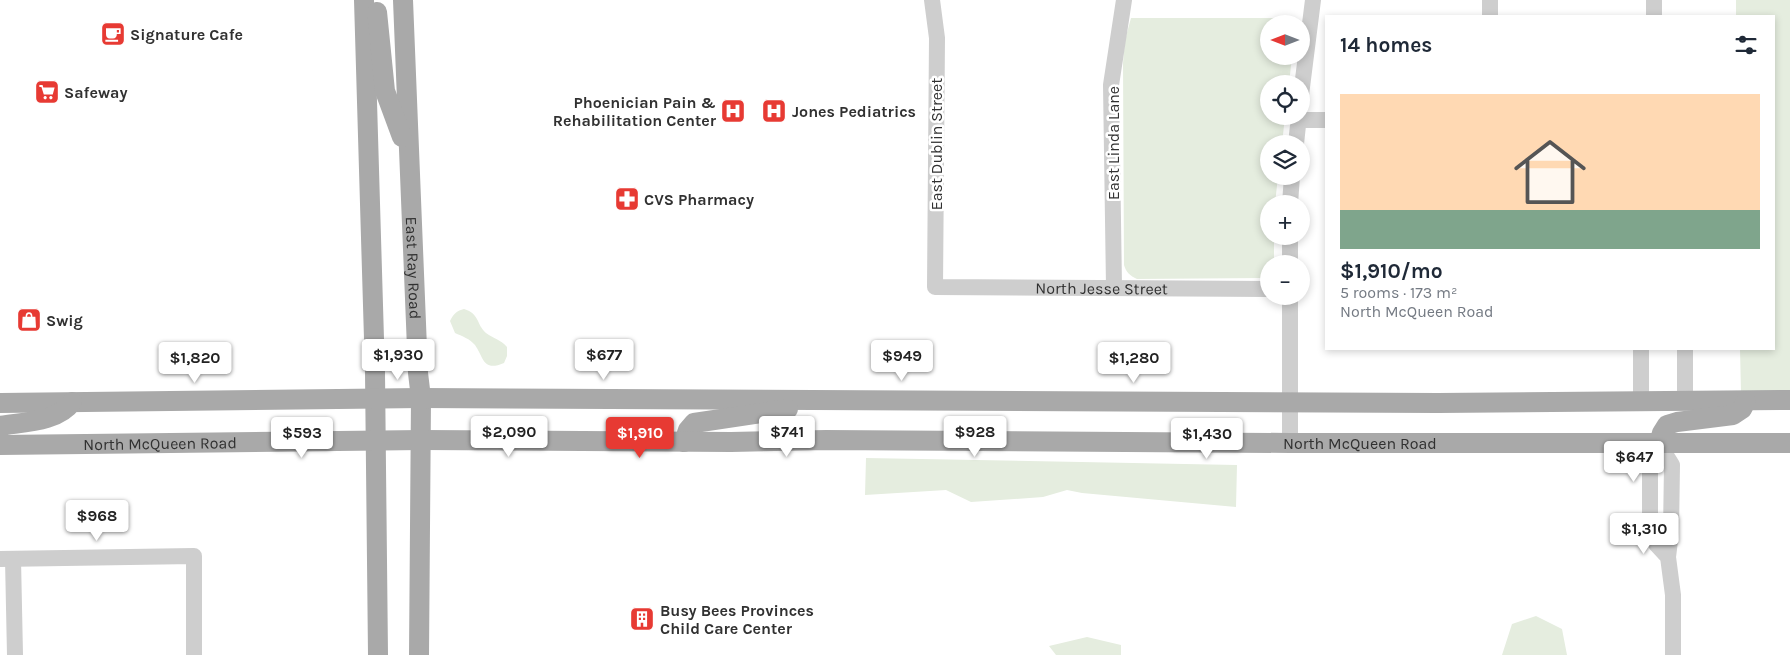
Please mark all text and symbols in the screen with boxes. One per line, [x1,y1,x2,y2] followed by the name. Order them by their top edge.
[1260,15,1310,65] north arrow
[1260,15,1310,305] map controls
[100,21,126,47] cafe icon: Signature Cafe
[130,25,243,44] place label: Signature Cafe
[1732,31,1760,59] icon: filters
[1340,33,1432,57] text: 14 homes
[1260,75,1310,125] button: locate
[927,78,946,210] street label: East Dublin Street
[34,79,60,105] supermarket icon: Safeway
[64,83,127,102] place label: Safeway
[1104,86,1123,200] street label: East Linda Lane
[553,93,717,130] place label: Phoenician Pain & Rehabilitation Center
[720,98,746,124] hospital icon: Phoenician Pain & Rehabilitation Center
[761,98,787,124] hospital icon: Jones Pediatrics
[792,102,916,121] place label: Jones Pediatrics
[1505,127,1595,217] icon: home
[1260,135,1310,185] button: layers
[614,186,640,212] pharmacy icon: CVS Pharmacy
[644,190,754,209] place label: CVS Pharmacy
[1260,195,1310,245] button: +
[402,216,425,320] street label: East Ray Road
[1260,255,1310,305] button: −
[1340,259,1443,283] text: $1,910/mo
[1035,279,1168,298] street label: North Jesse Street
[1340,283,1457,302] text: 5 rooms · 173 m²
[1340,302,1494,321] text: North McQueen Road
[16,307,42,333] shop icon: Swig
[46,311,83,330] place label: Swig
[357,338,439,381] pin: $1,930
[574,338,634,381] pin: $677
[872,340,932,382] pin: $949
[154,342,236,384] pin: $1,820
[1093,342,1175,384] pin: $1,280
[373,345,423,364] text: $1,930
[586,345,622,364] text: $677
[882,346,922,365] text: $949
[170,348,220,367] text: $1,820
[1109,348,1159,367] text: $1,280
[272,416,332,459] pin: $593
[468,416,550,458] pin: $2,090
[599,416,681,459] pin: $1,910
[757,416,817,458] pin: $741
[945,416,1005,458] pin: $928
[1166,418,1248,460] pin: $1,430
[482,422,536,441] text: $2,090
[770,422,804,441] text: $741
[955,422,995,441] text: $928
[282,423,322,442] text: $593
[617,423,663,442] text: $1,910
[1182,424,1232,443] text: $1,430
[83,433,237,454] street label: North McQueen Road
[1283,434,1437,453] street label: North McQueen Road
[1604,440,1664,483] pin: $647
[1615,447,1653,466] text: $647
[67,500,127,542] pin: $968
[77,506,117,525] text: $968
[1603,512,1685,555] pin: $1,310
[1621,519,1667,538] text: $1,310
[660,601,814,638] place label: Busy Bees Provinces Child Care Center
[629,606,655,632] building icon: Busy Bees Provinces Child Care Center

